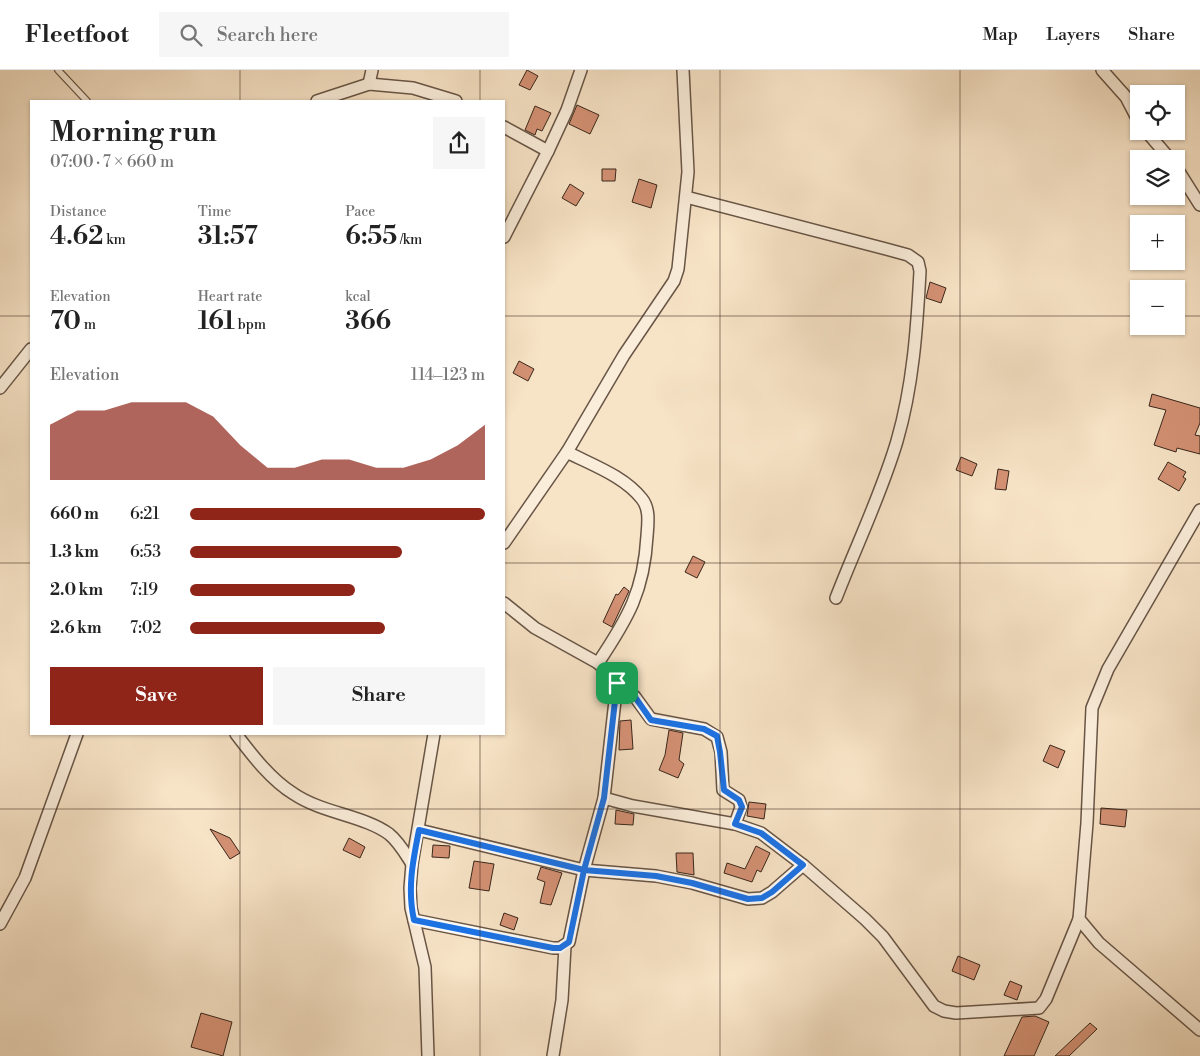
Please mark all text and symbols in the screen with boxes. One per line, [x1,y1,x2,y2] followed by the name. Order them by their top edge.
[159,12,509,57] search box
[25,20,129,50] text: Fleetfoot
[177,21,205,49] icon: search
[217,23,318,47] text: Search here
[983,23,1018,46] text: Map
[1046,23,1100,46] text: Layers
[1128,23,1175,46] text: Share
[1130,85,1185,335] map controls
[1130,85,1185,140] button: locate
[50,115,217,150] text: Morning run
[433,117,485,169] button: share
[1130,150,1185,205] button: layers
[50,152,174,172] text: 07:00 · 7 × 660 m
[50,203,107,221] text: Distance
[198,203,231,221] text: Time
[345,203,375,221] text: Pace
[1130,215,1185,270] button: +
[50,221,103,252] text: 4.62
[198,221,258,252] text: 31:57
[345,221,397,252] text: 6:55
[103,231,126,249] text: km
[397,231,422,249] text: /km
[1130,280,1185,335] button: −
[50,288,111,306] text: Elevation
[198,288,262,306] text: Heart rate
[345,288,371,306] text: kcal
[50,306,81,337] text: 70
[198,306,235,337] text: 161
[345,306,391,337] text: 366
[81,316,96,334] text: m
[235,316,266,334] text: bpm
[50,365,119,385] text: Elevation
[411,365,485,385] text: 114–123 m
[50,504,99,524] text: 660 m
[130,504,160,524] text: 6:21
[50,542,99,562] text: 1.3 km
[130,542,161,562] text: 6:53
[50,580,103,600] text: 2.0 km
[130,580,158,600] text: 7:19
[50,618,101,638] text: 2.6 km
[130,618,161,638] text: 7:02
[596,662,638,704] pin
[50,667,263,725] button: Save
[273,667,485,725] button: Share
[603,669,631,697] icon: arrive

